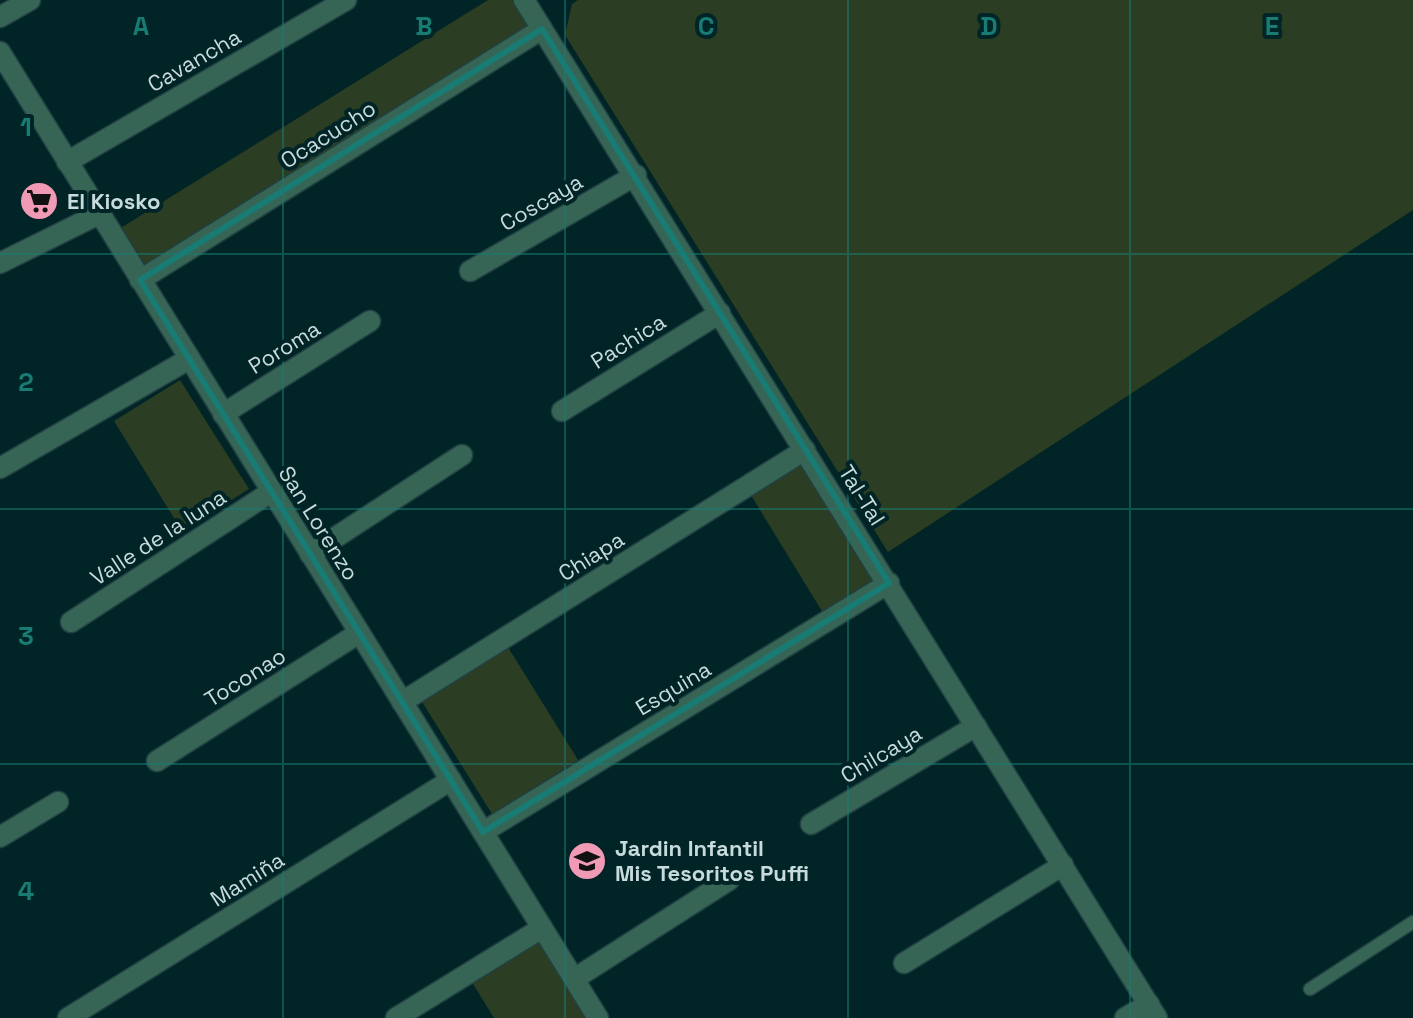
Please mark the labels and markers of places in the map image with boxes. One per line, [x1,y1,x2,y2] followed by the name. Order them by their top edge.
[18,180,60,222] supermarket icon: El Kiosko
[67,187,160,215] place label: El Kiosko
[615,834,809,887] place label: Jardin Infantil Mis Tesoritos Puffi
[566,840,608,882] school or university icon: Jardin Infantil Mis Tesoritos Puffi

